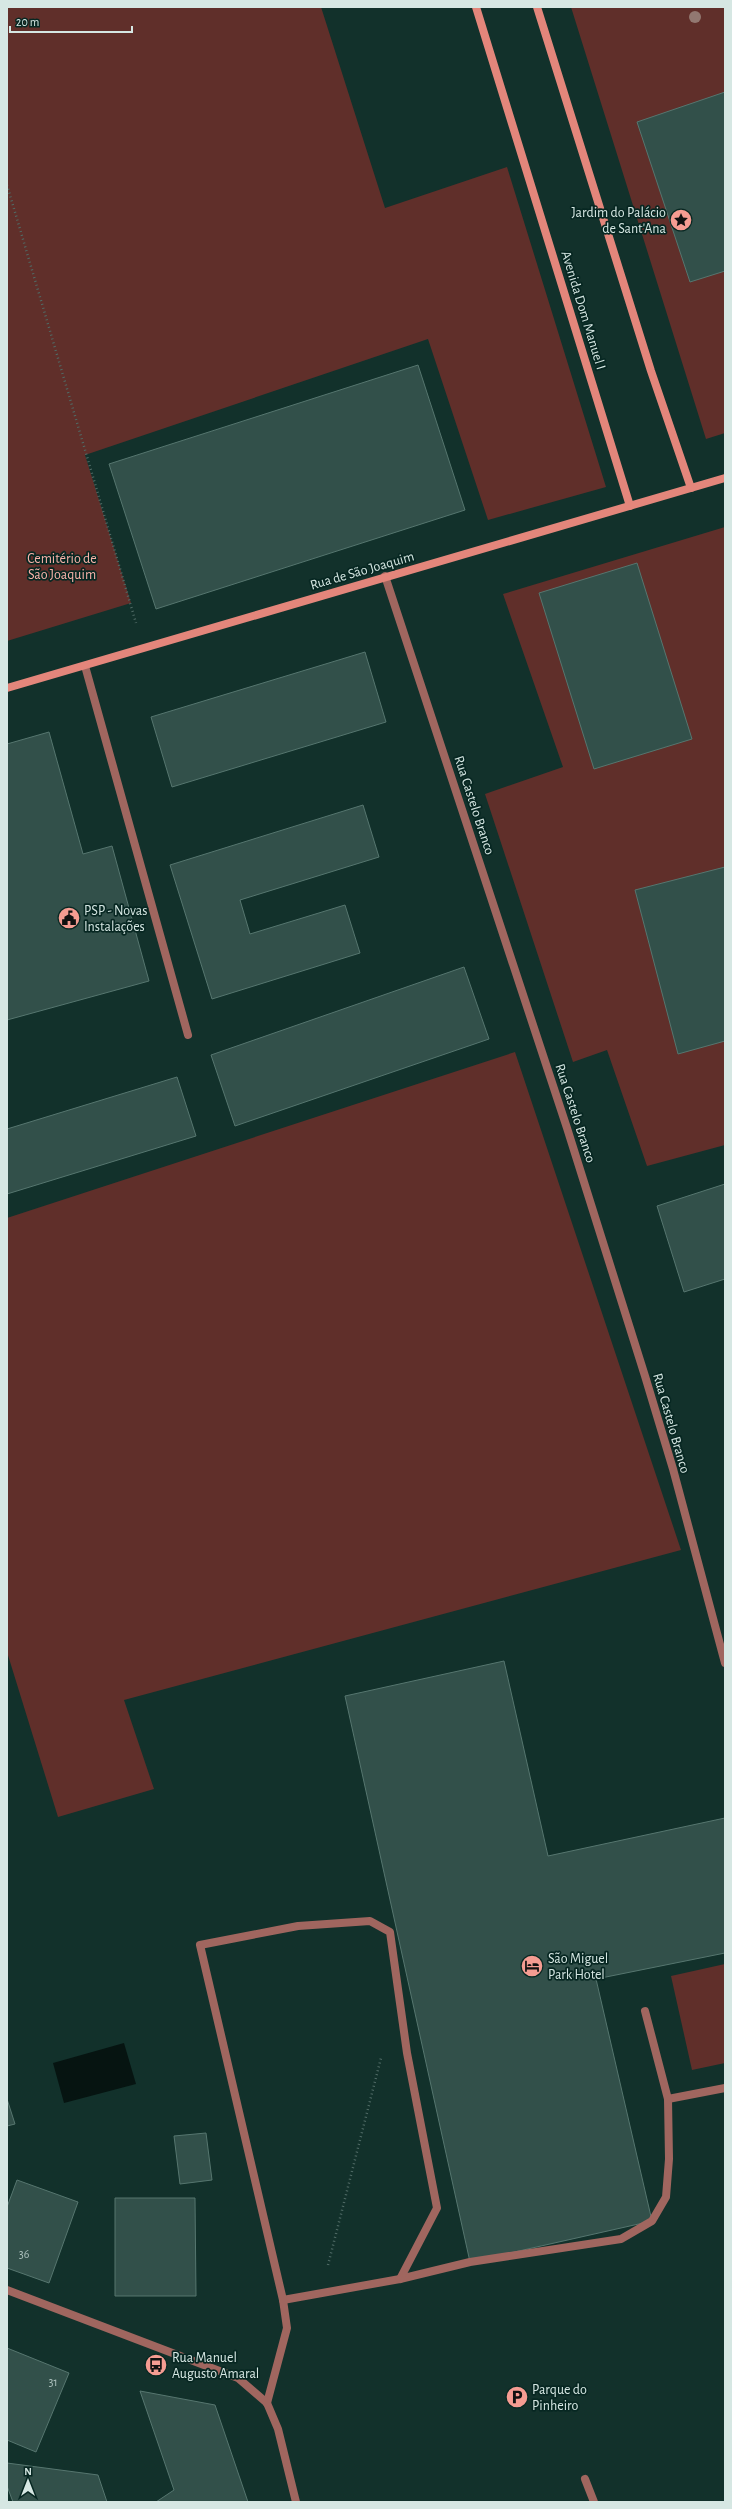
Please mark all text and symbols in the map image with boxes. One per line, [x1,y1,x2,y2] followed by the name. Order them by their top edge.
[10,8,132,34] scale bar
[16,16,39,28] text: 20 m
[572,206,667,236] place label: Jardim do Palácio de Sant'Ana
[668,207,694,233] place icon: Jardim do Palácio de Sant'Ana
[558,249,608,371] street label: Avenida Dom Manuel I
[309,549,416,593] street label: Rua de São Joaquim
[27,552,97,582] park label: Cemitério de São Joaquim
[451,754,497,857] street label: Rua Castelo Branco
[84,904,147,934] place label: PSP - Novas Instalações
[56,905,82,931] public building icon: PSP - Novas Instalações
[552,1062,598,1165] street label: Rua Castelo Branco
[650,1372,692,1475] street label: Rua Castelo Branco
[548,1952,608,1982] place label: São Miguel Park Hotel
[519,1953,545,1979] hotel icon: São Miguel Park Hotel
[19,2248,30,2260] house number: 36
[172,2351,259,2381] place label: Rua Manuel Augusto Amaral
[143,2352,169,2378] bus stop icon: Rua Manuel Augusto Amaral
[48,2376,58,2388] house number: 31
[532,2383,587,2413] place label: Parque do Pinheiro
[504,2384,530,2410] parking icon: Parque do Pinheiro
[8,2461,48,2501] north arrow
[24,2466,32,2477] text: N

